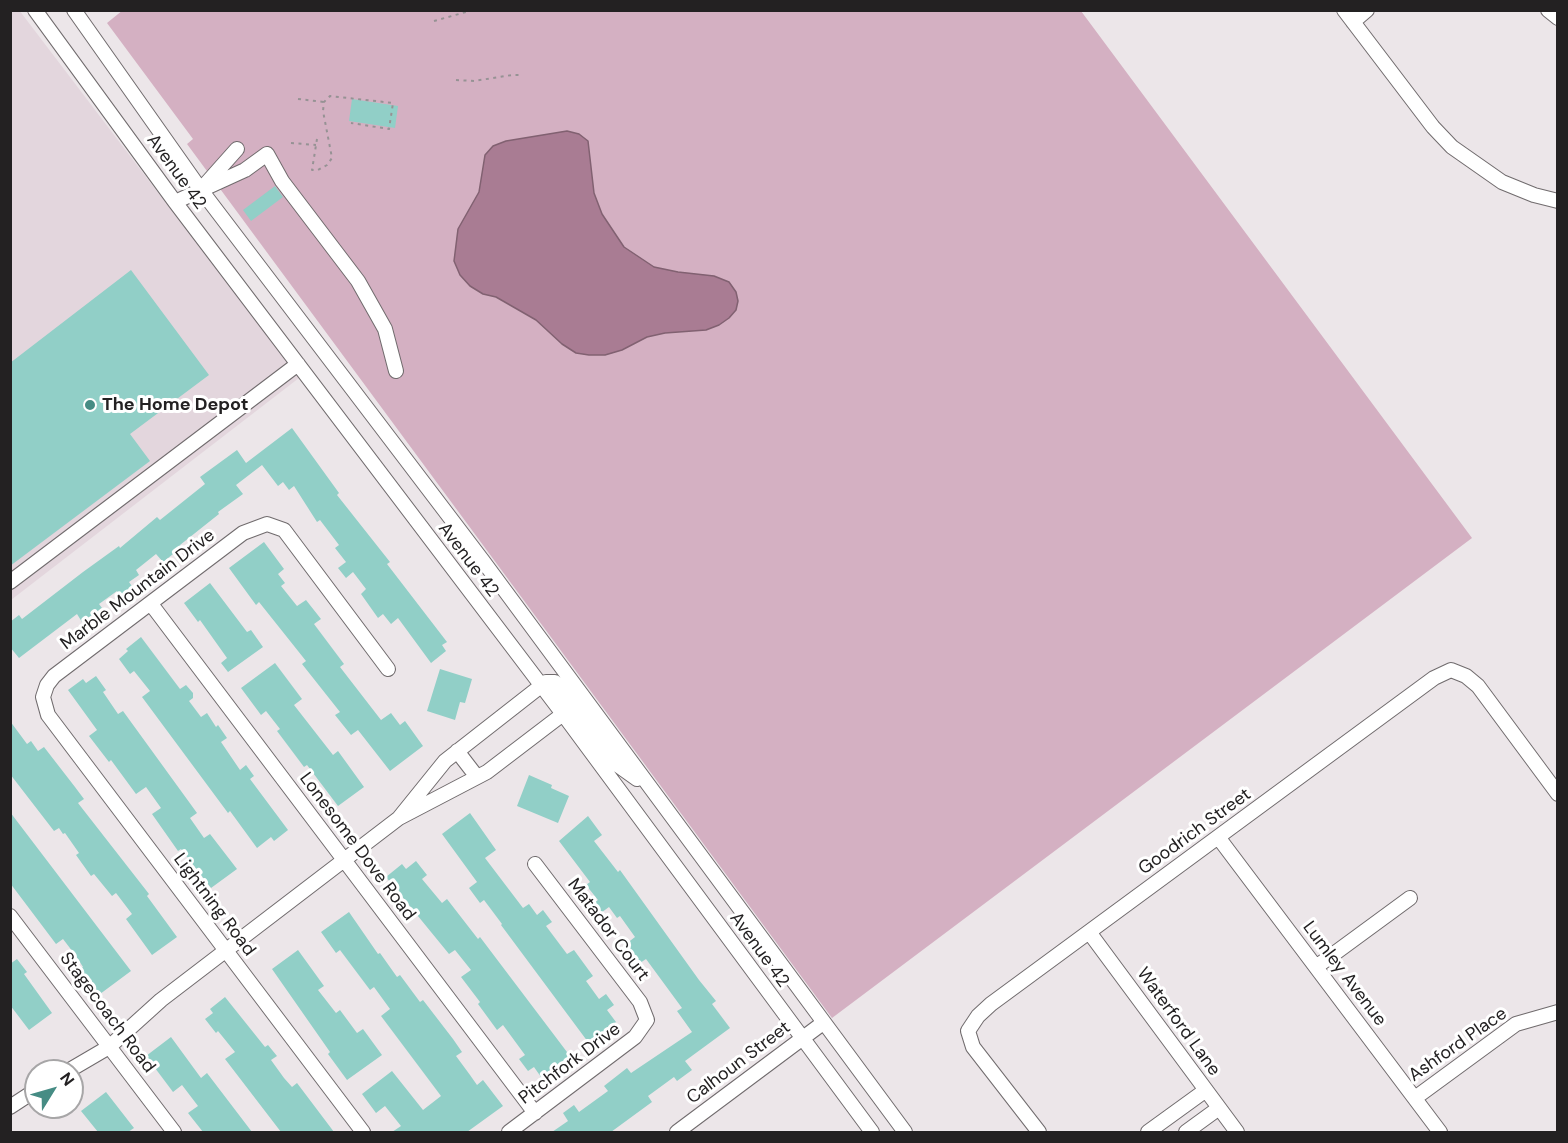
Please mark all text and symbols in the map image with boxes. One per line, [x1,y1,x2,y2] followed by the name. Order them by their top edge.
[142,130,210,214] street label: Avenue 42
[102,394,249,416] place label: The Home Depot
[83,398,97,412] marker: The Home Depot
[433,519,503,601] street label: Avenue 42
[57,525,219,655] street label: Marble Mountain Drive
[294,769,420,925] street label: Lonesome Dove Road
[1135,784,1255,880] street label: Goodrich Street
[168,849,260,961] street label: Lightning Road
[563,875,653,985] street label: Matador Court
[725,908,793,992] street label: Avenue 42
[1298,917,1390,1031] street label: Lumley Avenue
[55,948,159,1078] street label: Stagecoach Road
[1132,964,1224,1080] street label: Waterford Lane
[1405,1003,1511,1087] street label: Ashford Place
[683,1017,795,1109] street label: Calhoun Street
[515,1019,625,1109] street label: Pitchfork Drive
[24,1059,84,1119] north arrow
[55,1068,79,1090] text: N

